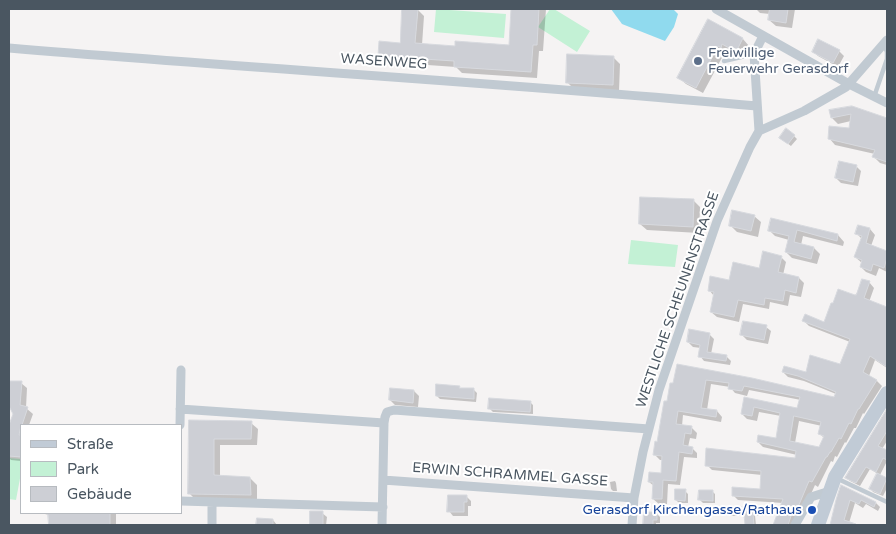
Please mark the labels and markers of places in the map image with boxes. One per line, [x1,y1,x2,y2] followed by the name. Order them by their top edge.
[708,45,849,78] place label: Freiwillige Feuerwehr Gerasdorf
[692,55,704,67] marker: Freiwillige Feuerwehr Gerasdorf
[583,502,802,518] place label: Gerasdorf Kirchengasse/Rathaus
[806,504,818,516] marker: Gerasdorf Kirchengasse/Rathaus

